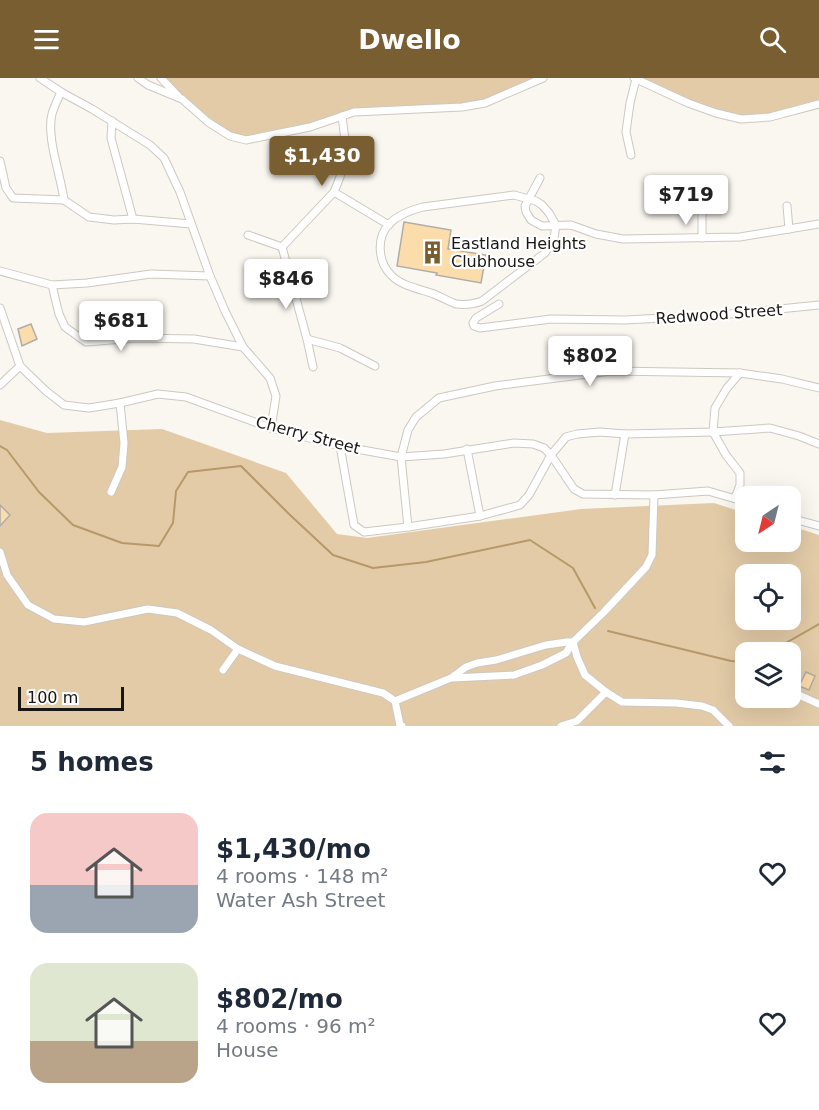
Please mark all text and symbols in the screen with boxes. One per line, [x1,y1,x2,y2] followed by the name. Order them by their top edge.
[30,23,63,56] icon: menu
[756,23,789,56] icon: search
[358,24,461,55] text: Dwello
[273,136,371,187] pin: $1,430
[283,143,361,167] text: $1,430
[650,175,722,226] pin: $719
[658,182,714,206] text: $719
[451,234,586,271] place label: Eastland Heights Clubhouse
[420,239,446,265] building icon: Eastland Heights Clubhouse
[250,259,322,310] pin: $846
[258,266,314,290] text: $846
[655,300,783,328] street label: Redwood Street
[85,301,157,352] pin: $681
[93,308,149,332] text: $681
[554,336,626,387] pin: $802
[562,343,618,367] text: $802
[254,412,362,458] street label: Cherry Street
[735,486,801,552] north arrow
[735,486,801,708] map controls
[735,564,801,630] button: locate
[735,642,801,708] button: layers
[18,684,124,712] scale bar
[27,688,78,707] text: 100 m
[756,746,789,779] icon: filters
[30,747,154,777] text: 5 homes
[216,834,371,864] text: $1,430/mo
[78,837,150,909] icon: home
[756,857,789,890] icon: heart
[216,864,388,888] text: 4 rooms · 148 m²
[216,888,385,912] text: Water Ash Street
[216,984,343,1014] text: $802/mo
[78,987,150,1059] icon: home
[756,1007,789,1040] icon: heart
[216,1014,376,1038] text: 4 rooms · 96 m²
[216,1038,279,1062] text: House

